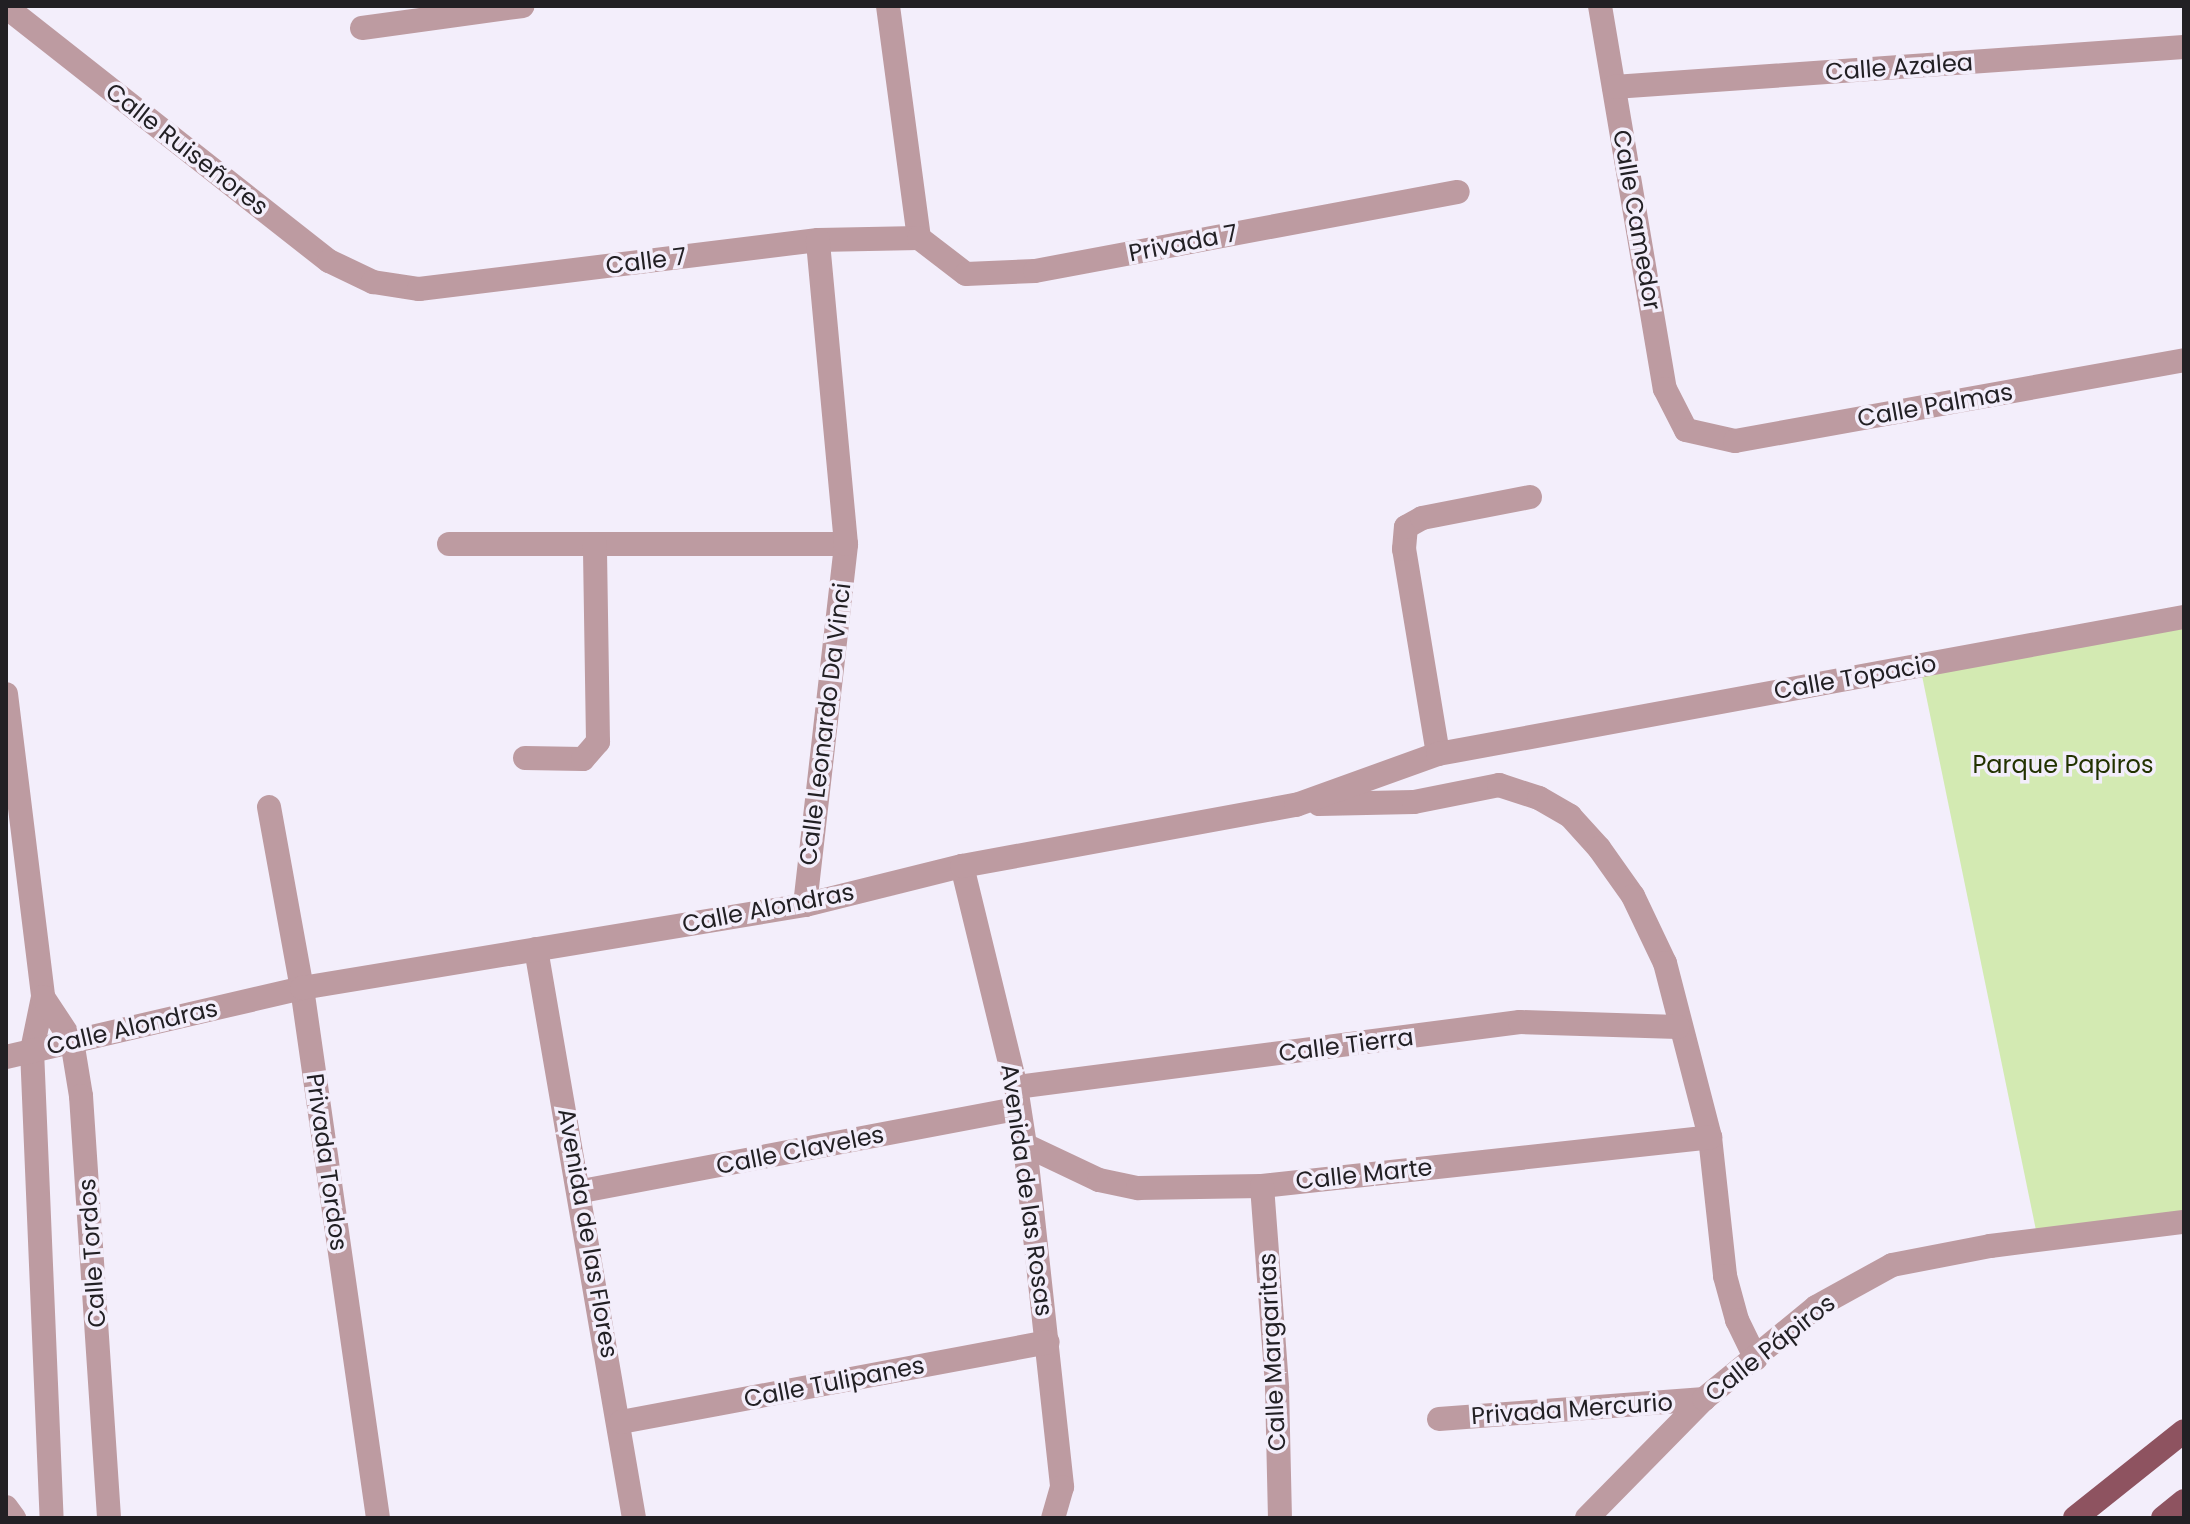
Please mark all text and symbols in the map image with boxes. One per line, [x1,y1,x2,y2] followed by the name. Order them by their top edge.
[1824,47,1974,87] street label: Calle Azalea
[100,77,274,221] street label: Calle Ruiseñores
[1607,128,1667,312] street label: Calle Camedor
[1126,218,1240,268] street label: Privada 7
[604,242,688,280] street label: Calle 7
[1855,377,2015,433] street label: Calle Palmas
[793,581,857,867] street label: Calle Leonardo Da Vinci
[1772,649,1938,705] street label: Calle Topacio
[1972,751,2154,779] park label: Parque Papiros
[680,877,856,939] street label: Calle Alondras
[44,993,220,1061] street label: Calle Alondras
[1277,1022,1415,1068] street label: Calle Tierra
[995,1062,1059,1318] street label: Avenida de las Rosas
[300,1072,354,1252] street label: Privada Tordos
[552,1106,624,1360] street label: Avenida de las Flores
[714,1120,886,1180] street label: Calle Claveles
[1294,1153,1434,1195] street label: Calle Marte
[72,1178,112,1328] street label: Calle Tordos
[1252,1252,1292,1452] street label: Calle Margaritas
[1699,1288,1841,1408] street label: Calle Pápiros
[741,1350,927,1414] street label: Calle Tulipanes
[1470,1388,1674,1430] street label: Privada Mercurio

